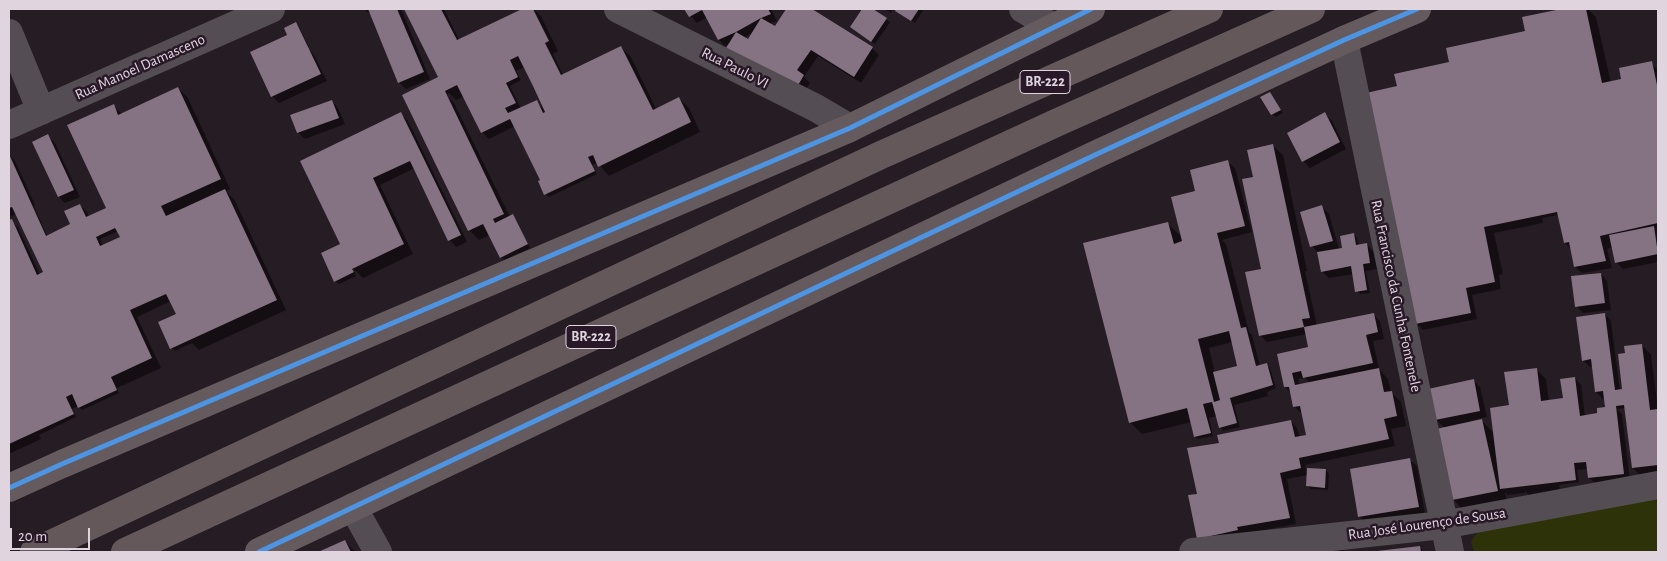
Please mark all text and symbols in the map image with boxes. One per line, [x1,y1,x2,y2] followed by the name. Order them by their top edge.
[72,30,208,104] street label: Rua Manoel Damasceno
[698,43,772,93] street label: Rua Paulo VI
[1020,70,1070,94] road number: BR-222
[1367,198,1425,394] street label: Rua Francisco da Cunha Fontenele
[566,326,616,348] road number: BR-222
[1347,504,1507,544] street label: Rua José Lourenço de Sousa
[12,518,92,550] scale bar
[18,529,47,544] text: 20 m

